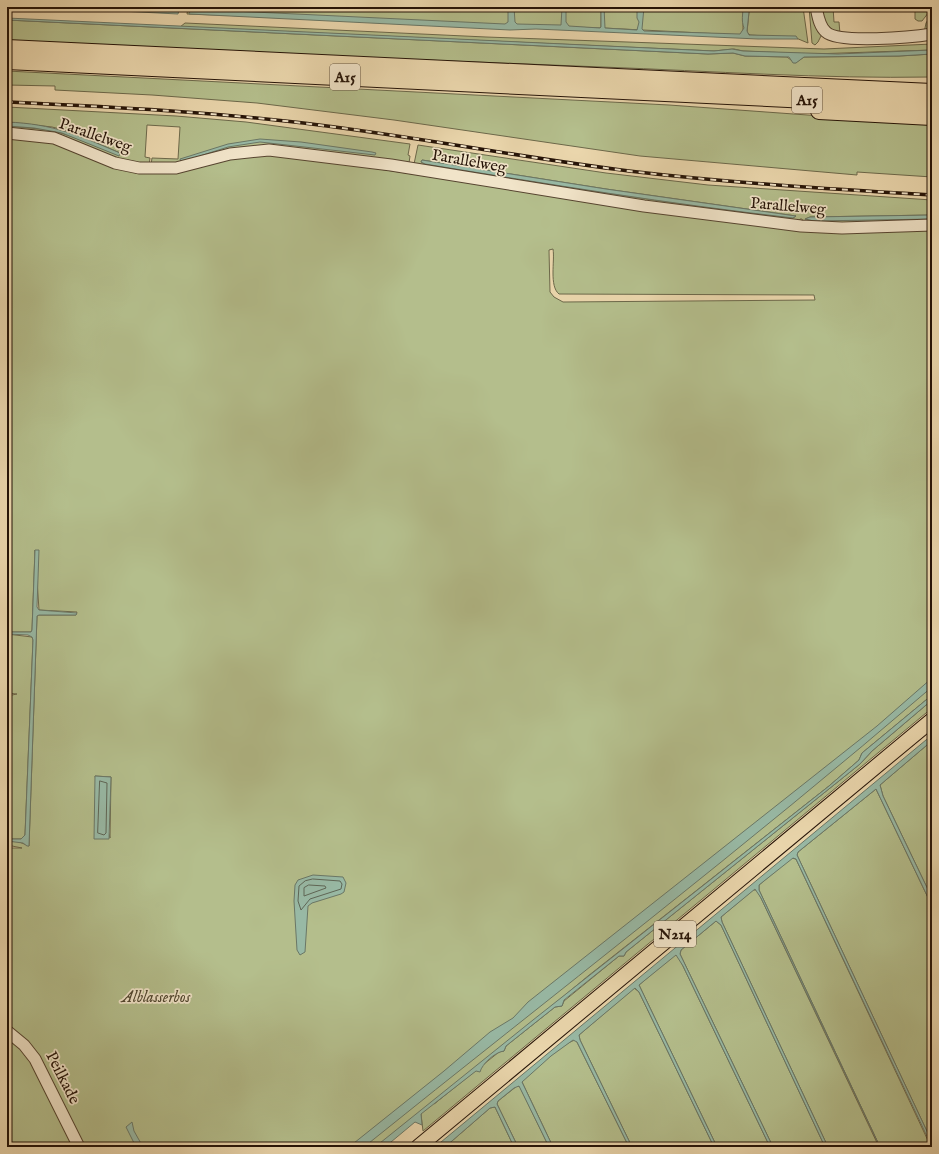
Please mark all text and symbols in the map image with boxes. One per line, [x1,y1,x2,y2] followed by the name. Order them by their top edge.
[330,64,360,90] road number: A15
[792,87,822,113] road number: A15
[56,114,134,158] street label: Parallelweg
[430,146,508,178] street label: Parallelweg
[750,194,827,220] street label: Parallelweg
[654,921,696,947] road number: N214
[120,988,191,1008] park label: Alblasserbos
[40,1048,84,1108] street label: Peilkade

